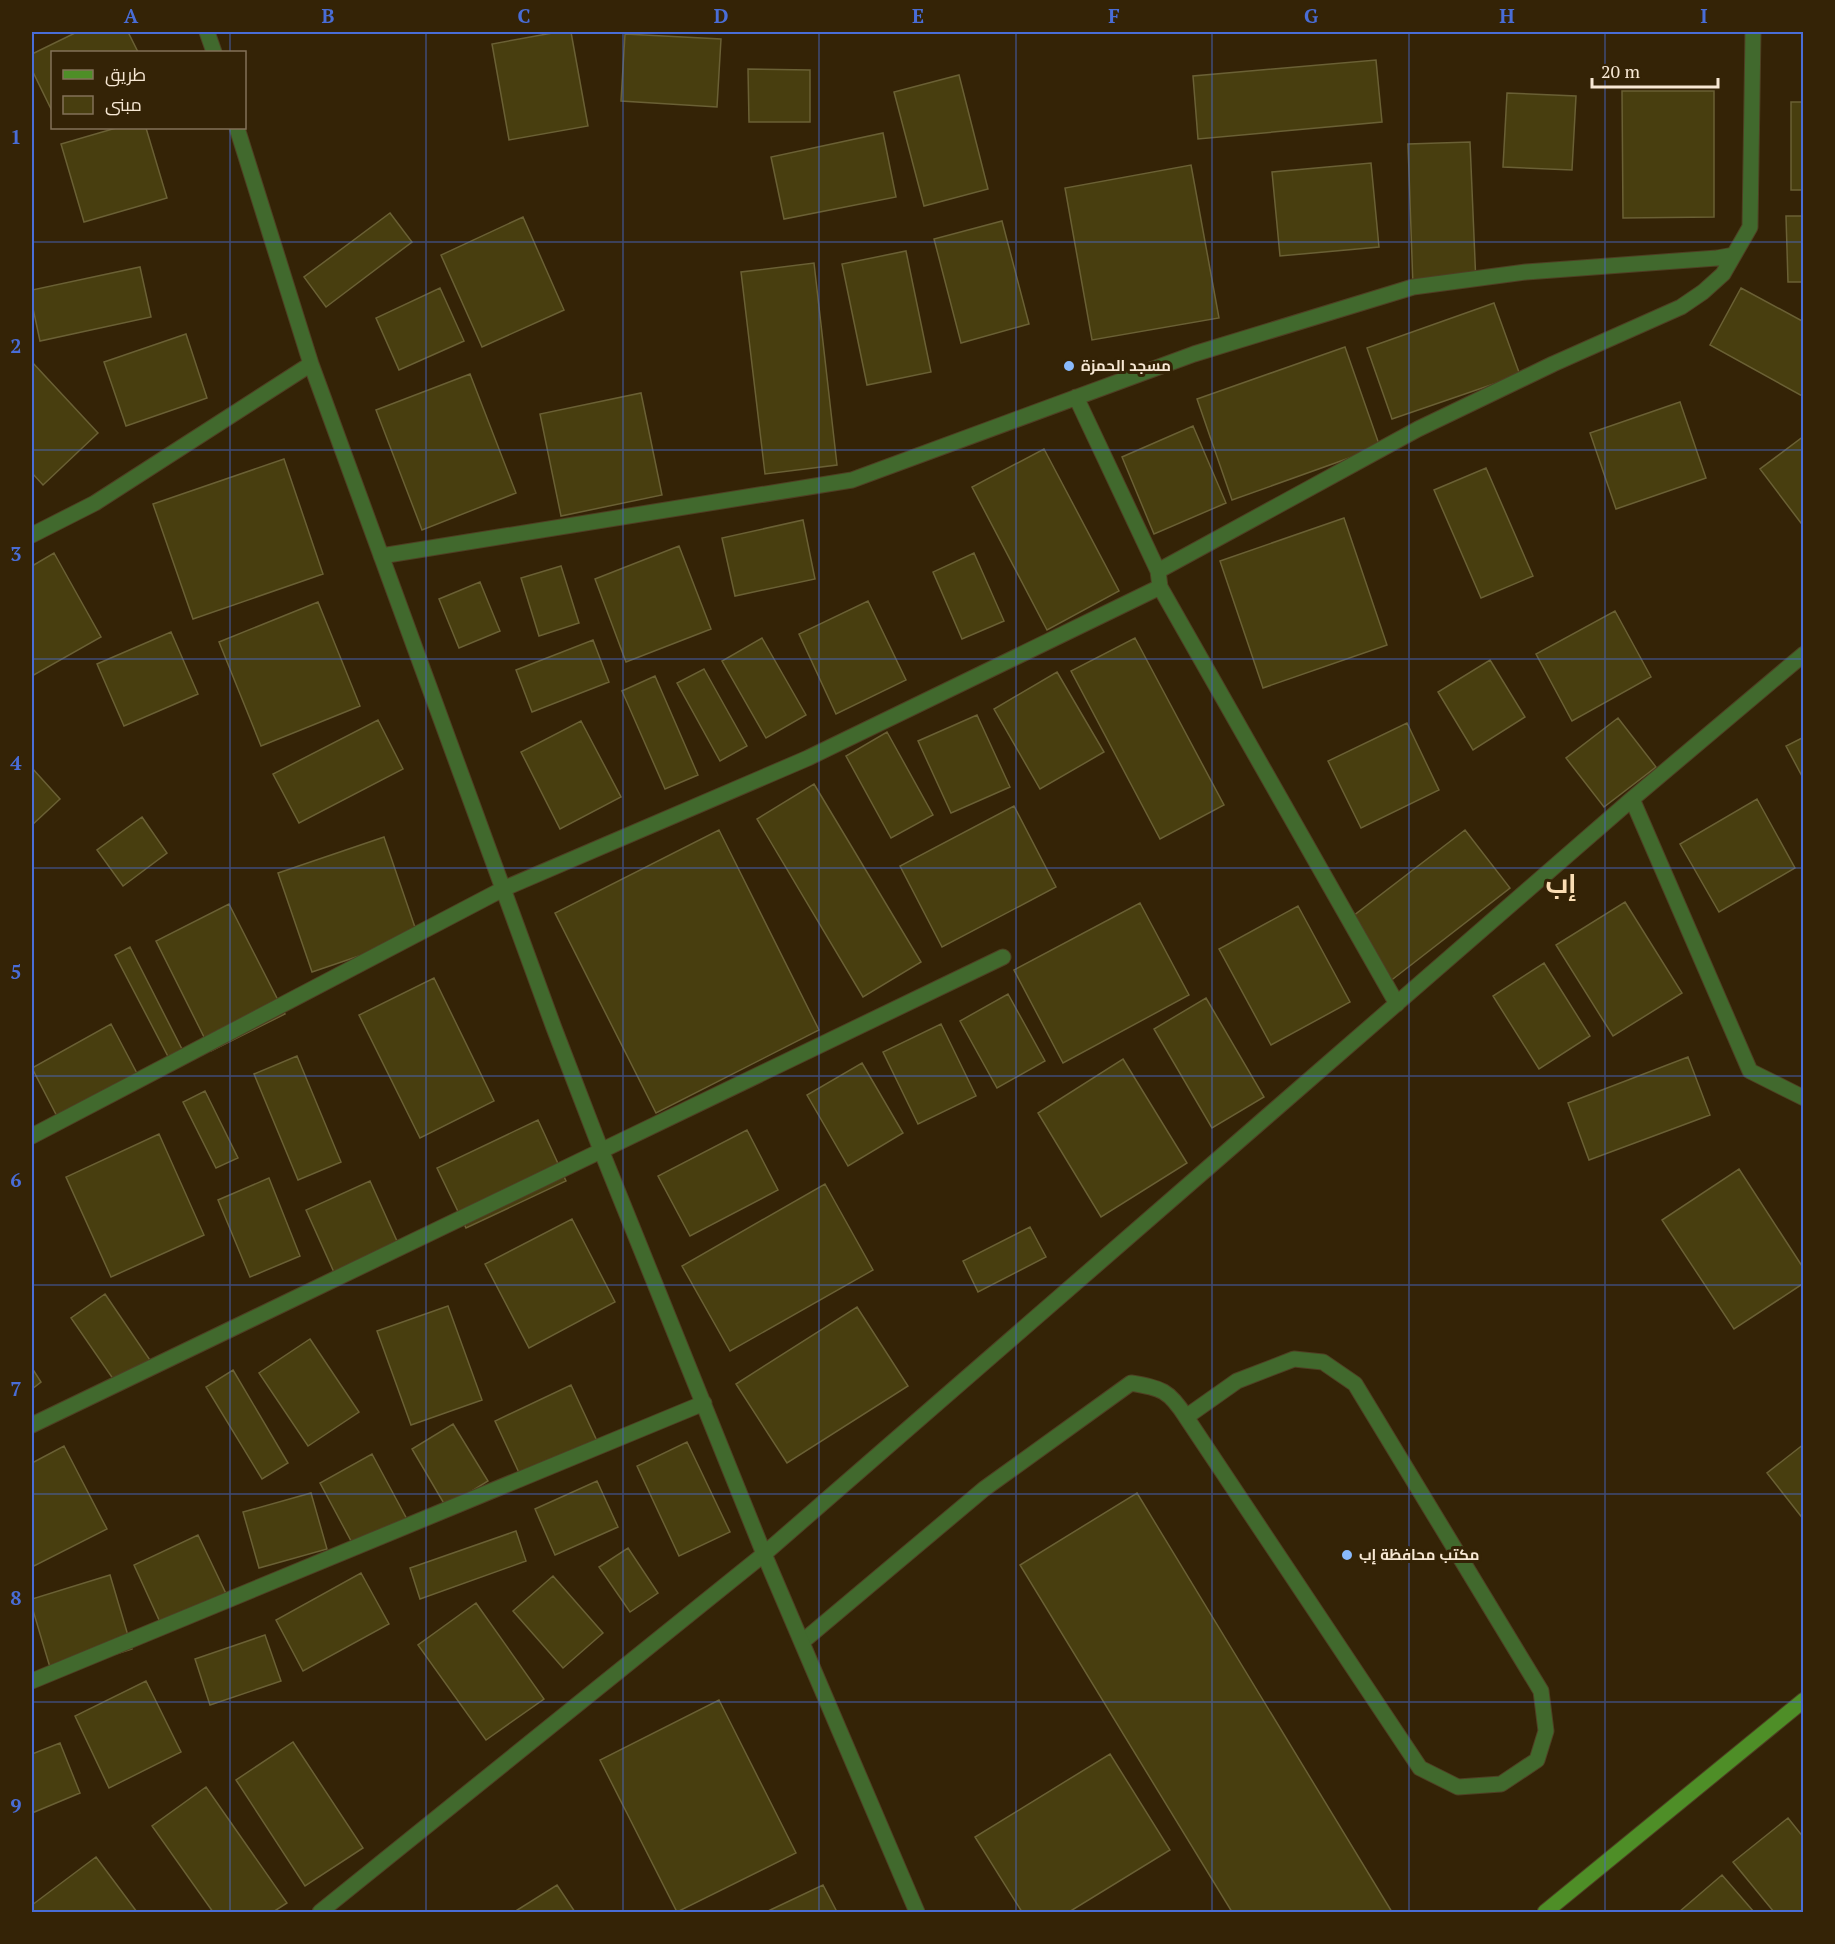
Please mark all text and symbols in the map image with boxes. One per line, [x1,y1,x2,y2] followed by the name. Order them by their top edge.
[124,2,139,29] text: A
[322,2,335,29] text: B
[517,2,531,29] text: C
[714,2,728,29] text: D
[912,2,924,29] text: E
[1108,2,1120,29] text: F
[1304,2,1318,29] text: G
[1499,2,1515,29] text: H
[1700,2,1708,29] text: I
[51,51,246,129] legend
[1592,51,1718,89] scale bar
[1601,59,1641,83] text: 20 m
[105,62,146,87] text: طريق
[105,92,142,116] text: مبنى
[10,123,22,150] text: 1
[10,332,22,359] text: 2
[1081,355,1171,375] place label: مسجد الحمزة
[1062,359,1076,373] marker: مسجد الحمزة
[10,540,22,567] text: 3
[10,749,22,776] text: 4
[1545,865,1577,901] district label: إب
[10,958,22,985] text: 5
[10,1166,22,1193] text: 6
[10,1375,22,1402] text: 7
[1359,1544,1479,1565] place label: مكتب محافظة إب
[1340,1548,1354,1562] marker: مكتب محافظة إب
[10,1584,22,1611] text: 8
[10,1792,22,1819] text: 9

